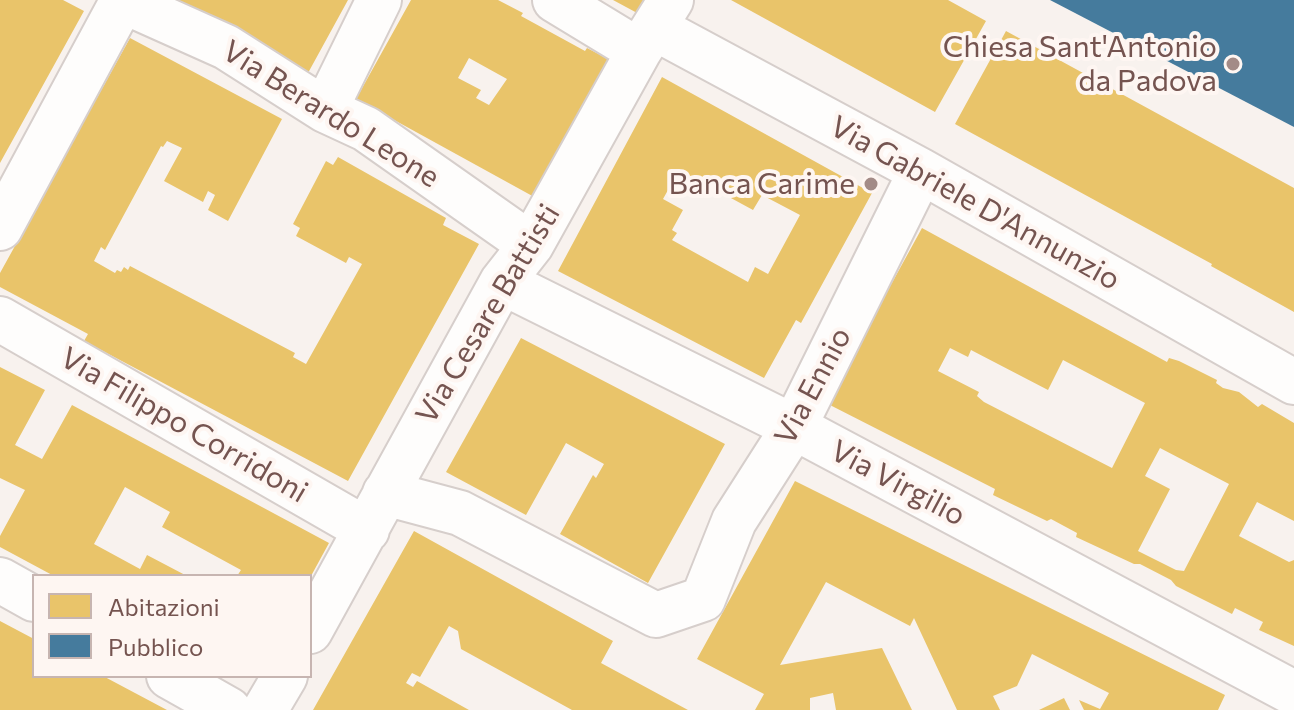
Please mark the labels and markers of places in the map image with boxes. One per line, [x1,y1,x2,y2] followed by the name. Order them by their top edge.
[943,29,1217,100] place label: Chiesa Sant'Antonio da Padova
[1224,55,1242,73] marker: Chiesa Sant'Antonio da Padova
[669,166,855,202] place label: Banca Carime
[862,175,880,193] marker: Banca Carime

